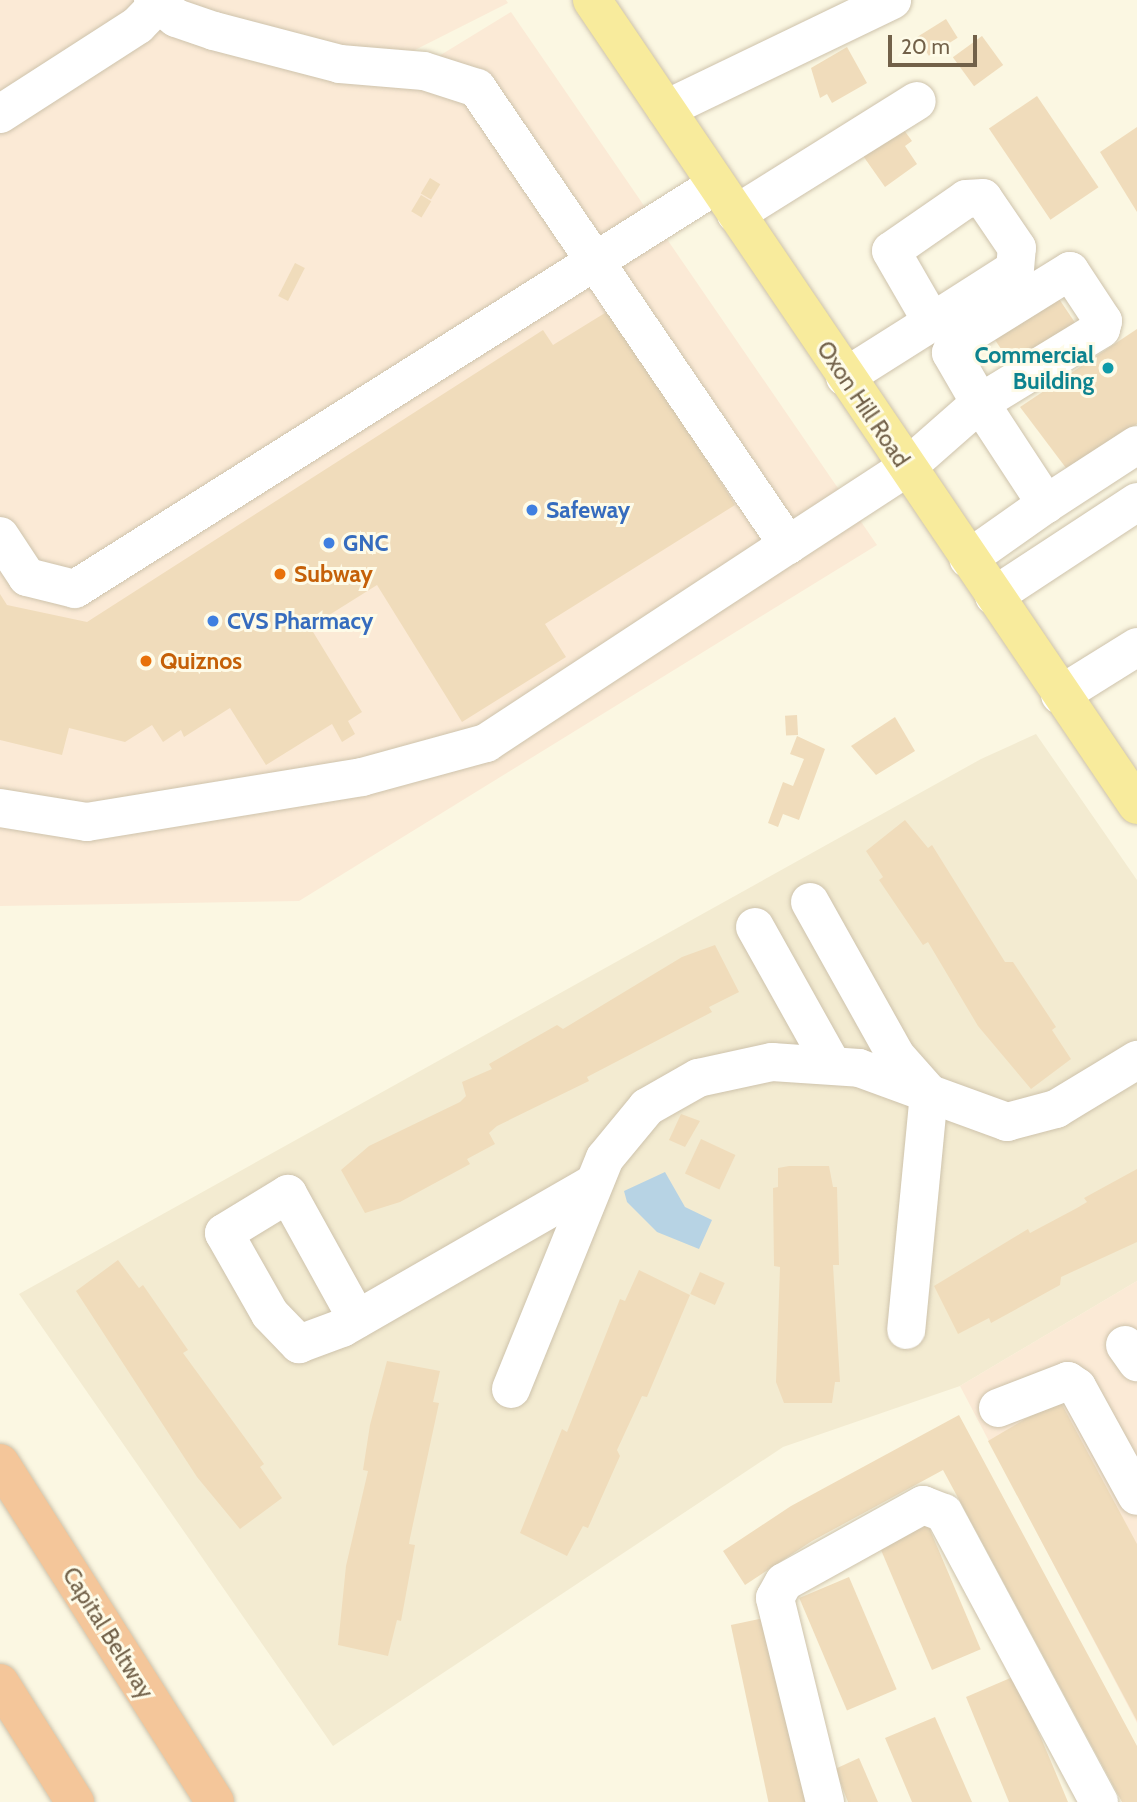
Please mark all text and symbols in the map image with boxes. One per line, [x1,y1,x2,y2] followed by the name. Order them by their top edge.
[892,21,981,65] scale bar
[901,34,950,59] text: 20 m
[811,336,915,472] street label: Oxon Hill Road
[974,341,1094,395] place label: Commercial Building
[1100,360,1116,376] marker: Commercial Building
[546,496,630,524] place label: Safeway
[524,502,540,518] marker: Safeway
[343,529,389,557] place label: GNC
[321,535,337,551] marker: GNC
[294,560,373,588] place label: Subway
[272,566,288,582] marker: Subway
[227,607,373,635] place label: CVS Pharmacy
[205,613,221,629] marker: CVS Pharmacy
[160,647,242,675] place label: Quiznos
[138,653,154,669] marker: Quiznos
[57,1562,159,1704] street label: Capital Beltway

